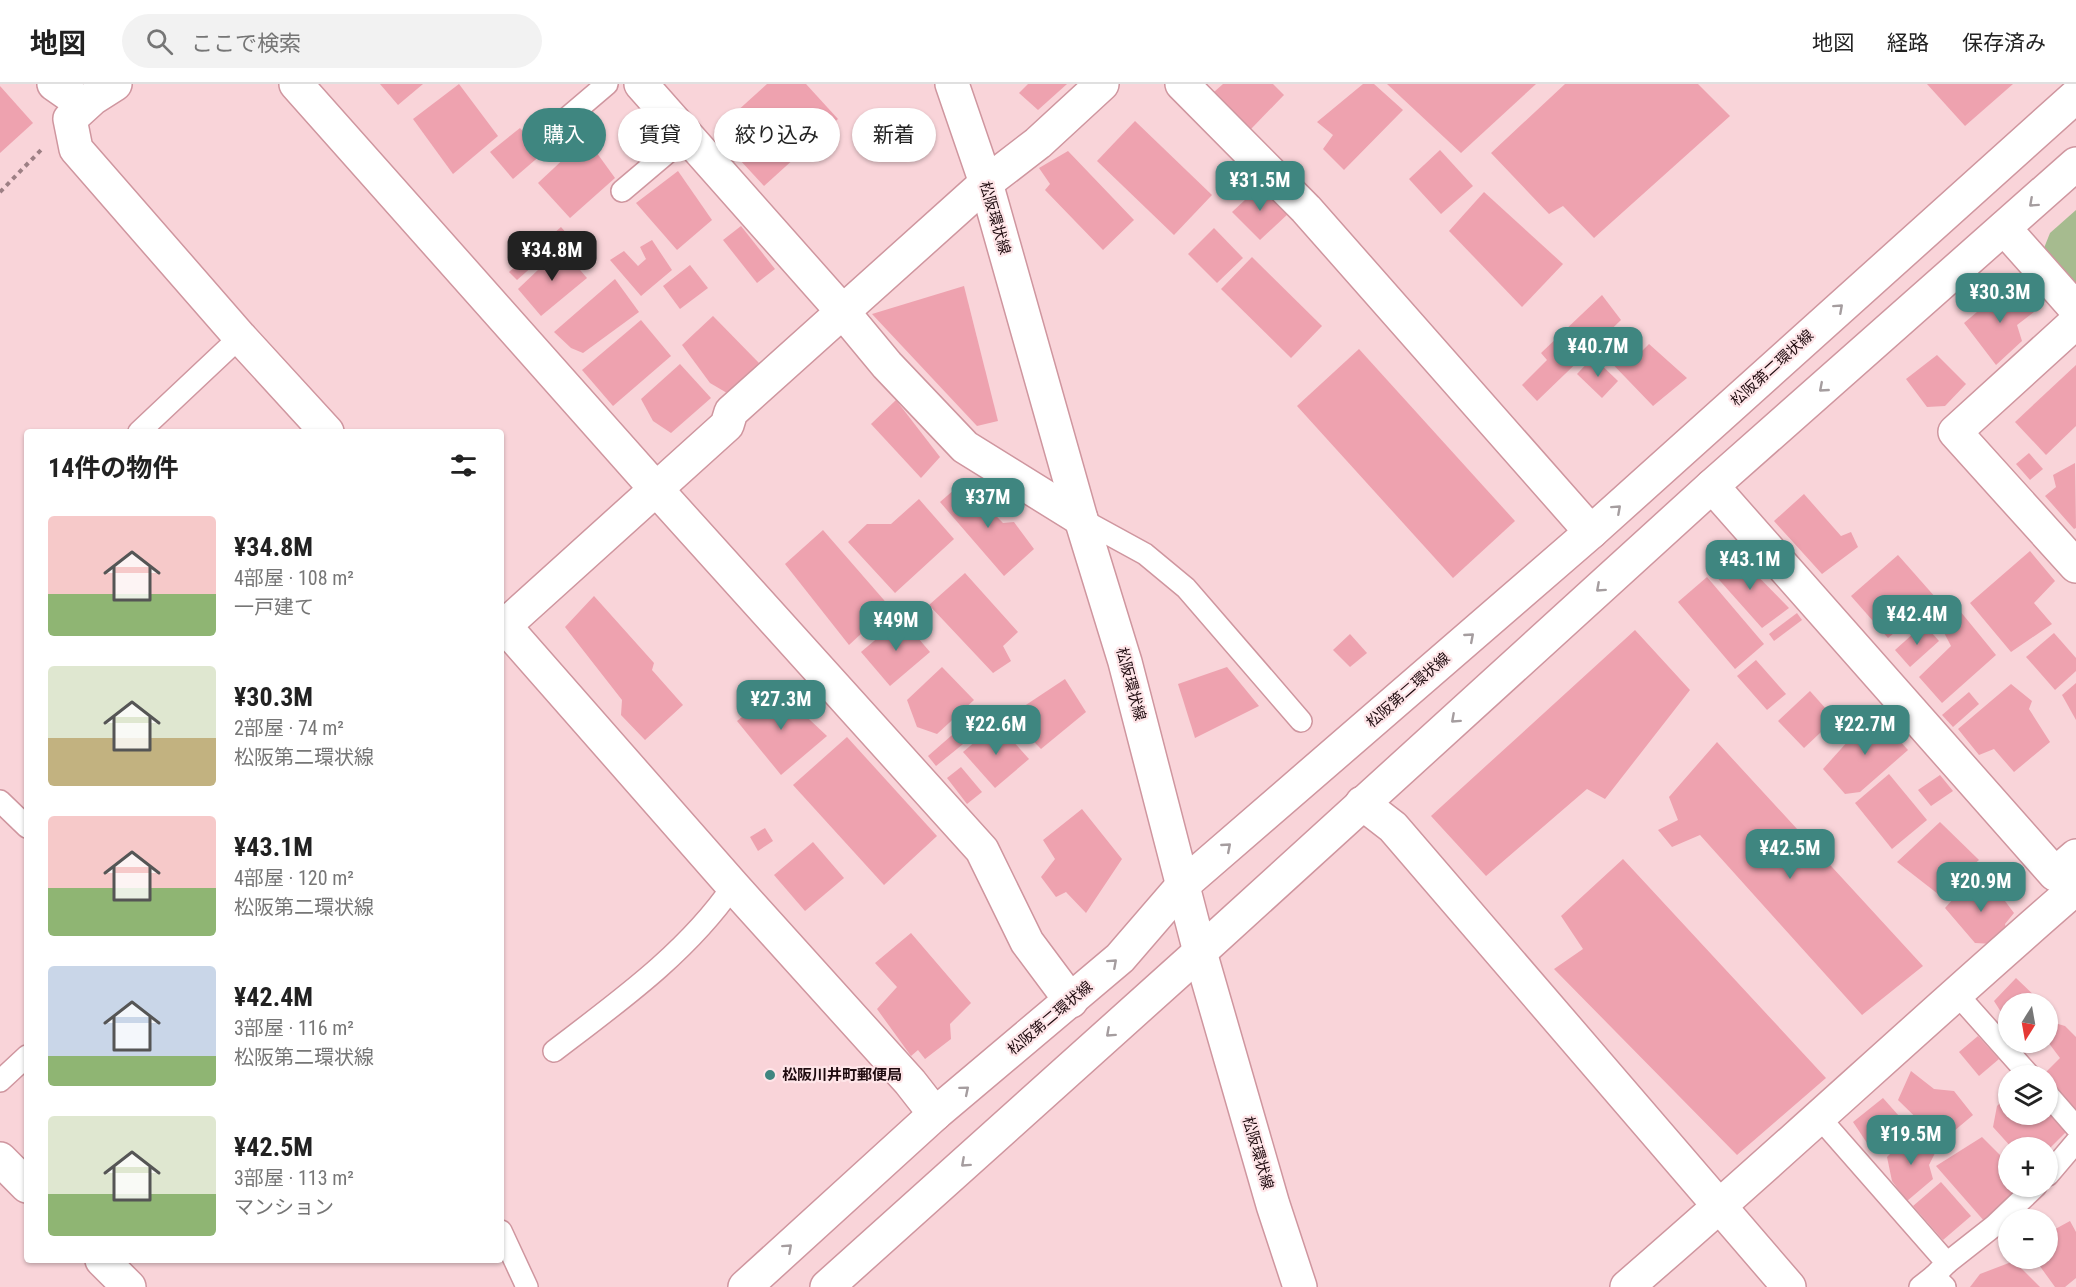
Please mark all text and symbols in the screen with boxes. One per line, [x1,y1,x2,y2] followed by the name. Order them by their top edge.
[122,14,542,68] search box
[143,25,176,58] icon: search
[30,27,86,60] text: 地図
[191,31,301,56] text: ここで検索
[1812,31,1854,55] text: 地図
[1887,31,1929,55] text: 経路
[1962,31,2046,55] text: 保存済み
[522,108,606,162] chip: 購入
[618,108,702,162] chip: 賃貸
[714,108,840,162] chip: 絞り込み
[852,108,936,162] chip: 新着
[1211,161,1309,212] pin: ¥31.5M
[1230,168,1290,192] text: ¥31.5M
[976,179,1014,257] street label: 松阪環状線
[2029,196,2039,207] one-way arrow
[503,231,601,282] pin: ¥34.8M
[522,238,582,262] text: ¥34.8M
[1951,273,2049,324] pin: ¥30.3M
[1970,280,2030,304] text: ¥30.3M
[1833,304,1843,315] one-way arrow
[1727,326,1817,410] street label: 松阪第二環状線
[1549,327,1647,378] pin: ¥40.7M
[1568,334,1628,358] text: ¥40.7M
[1820,381,1830,392] one-way arrow
[447,449,480,482] icon: filters
[48,453,178,483] text: 14件の物件
[952,478,1024,529] pin: ¥37M
[966,485,1010,509] text: ¥37M
[1610,505,1620,516] one-way arrow
[234,532,313,562] text: ¥34.8M
[96,540,168,612] icon: home
[1701,540,1799,591] pin: ¥43.1M
[1720,547,1780,571] text: ¥43.1M
[234,566,354,590] text: 4部屋 · 108 m²
[1596,581,1607,592] one-way arrow
[234,595,314,619] text: 一戸建て
[1868,595,1966,646] pin: ¥42.4M
[860,601,932,652] pin: ¥49M
[1887,602,1947,626] text: ¥42.4M
[874,608,918,632] text: ¥49M
[1463,633,1474,644] one-way arrow
[1113,645,1149,723] street label: 松阪環状線
[1362,649,1454,731] street label: 松阪第二環状線
[732,680,830,731] pin: ¥27.3M
[234,682,313,712] text: ¥30.3M
[751,687,811,711] text: ¥27.3M
[96,690,168,762] icon: home
[947,705,1045,756] pin: ¥22.6M
[1816,705,1914,756] pin: ¥22.7M
[966,712,1026,736] text: ¥22.6M
[1452,712,1462,723] one-way arrow
[1835,712,1895,736] text: ¥22.7M
[234,716,344,740] text: 2部屋 · 74 m²
[234,745,374,769] text: 松阪第二環状線
[1741,829,1839,880] pin: ¥42.5M
[234,832,313,862] text: ¥43.1M
[1760,836,1820,860] text: ¥42.5M
[96,840,168,912] icon: home
[1220,843,1231,854] one-way arrow
[1932,862,2030,913] pin: ¥20.9M
[234,866,354,890] text: 4部屋 · 120 m²
[1951,869,2011,893] text: ¥20.9M
[234,895,374,919] text: 松阪第二環状線
[1107,959,1117,970] one-way arrow
[1004,977,1096,1059] street label: 松阪第二環状線
[234,982,313,1012] text: ¥42.4M
[96,990,168,1062] icon: home
[1998,993,2058,1053] north arrow
[1998,993,2058,1269] map controls
[234,1016,354,1040] text: 3部屋 · 116 m²
[1106,1026,1117,1037] one-way arrow
[234,1045,374,1069] text: 松阪第二環状線
[1998,1065,2058,1125] button: layers
[782,1066,902,1084] place label: 松阪川井町郵便局
[763,1068,777,1082] marker: 松阪川井町郵便局
[958,1086,969,1097] one-way arrow
[1239,1114,1277,1192] street label: 松阪環状線
[1862,1115,1960,1166] pin: ¥19.5M
[1881,1122,1941,1146] text: ¥19.5M
[234,1132,313,1162] text: ¥42.5M
[1998,1137,2058,1197] button: +
[96,1140,168,1212] icon: home
[961,1156,972,1167] one-way arrow
[234,1166,354,1190] text: 3部屋 · 113 m²
[234,1195,334,1219] text: マンション
[1998,1209,2058,1269] button: −
[781,1244,792,1255] one-way arrow

